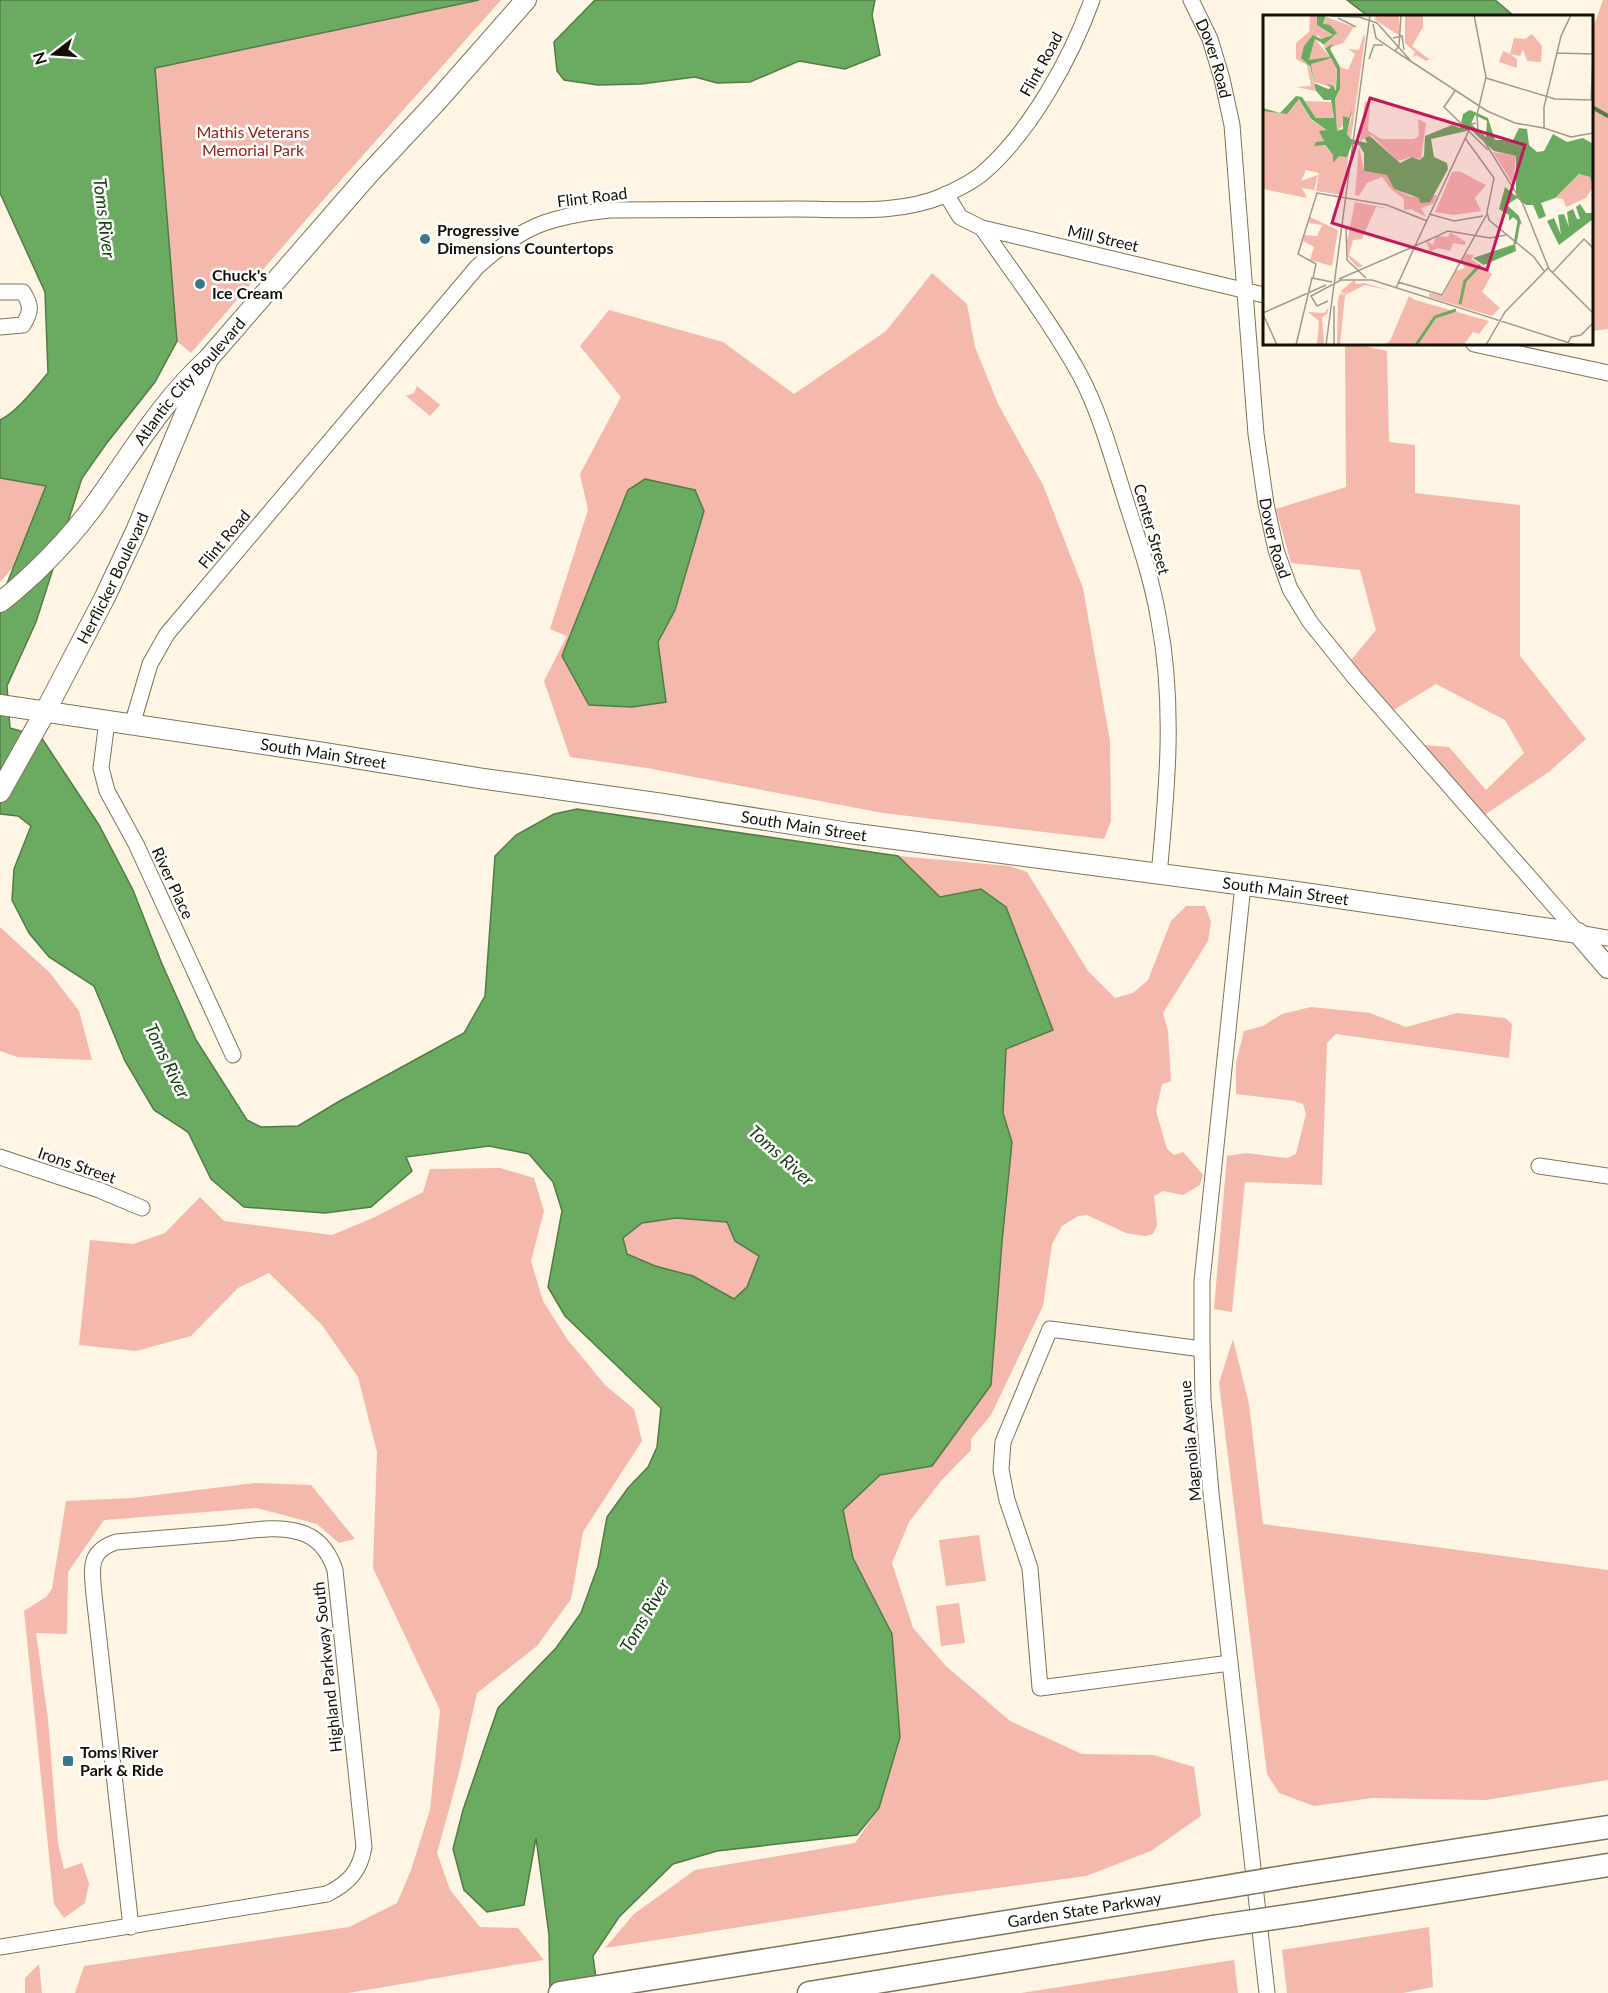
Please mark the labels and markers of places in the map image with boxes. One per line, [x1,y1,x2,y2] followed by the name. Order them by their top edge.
[437,220,613,257] place label: Progressive Dimensions Countertops
[418,232,432,246] marker: Progressive Dimensions Countertops
[212,265,283,302] place label: Chuck's Ice Cream
[193,277,207,291] marker: Chuck's Ice Cream
[80,1742,164,1779] place label: Toms River Park & Ride
[61,1754,75,1768] marker: Toms River Park & Ride

